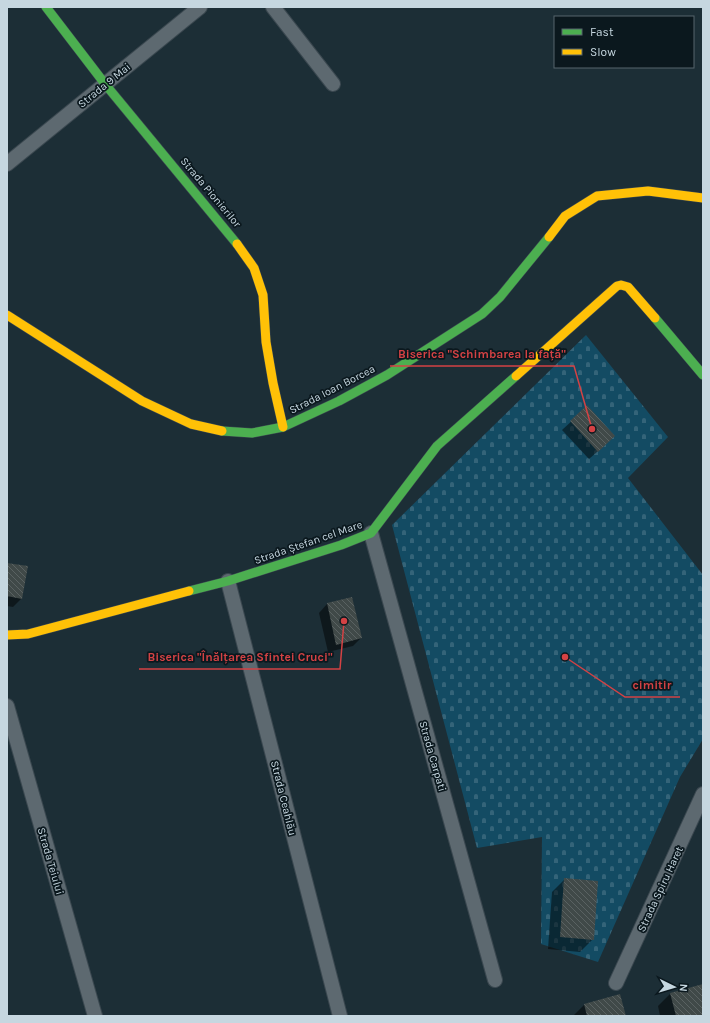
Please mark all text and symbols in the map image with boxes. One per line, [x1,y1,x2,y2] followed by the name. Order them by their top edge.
[554,16,694,68] legend
[590,25,614,39] text: Fast
[590,45,616,59] text: Slow
[75,60,133,110] street label: Strada 9 Mai
[178,155,244,230] street label: Strada Pionierilor
[390,342,574,366] callout: Biserica "Schimbarea la față"
[398,347,566,361] text: Biserica "Schimbarea la față"
[287,362,377,417] street label: Strada Ioan Borcea
[252,518,364,567] street label: Strada Ștefan cel Mare
[139,645,340,669] callout: Biserica "Înălțarea Sfintei Cruci"
[148,649,333,664] text: Biserica "Înălțarea Sfintei Cruci"
[625,673,680,697] callout: cimitir
[633,678,672,692] text: cimitir
[416,719,449,793] street label: Strada Carpati
[268,759,299,837] street label: Strada Ceahlău
[35,826,66,896] street label: Strada Teiului
[635,844,686,934] street label: Strada Spiru Haret
[654,967,694,1007] north arrow
[677,983,690,992] text: N

